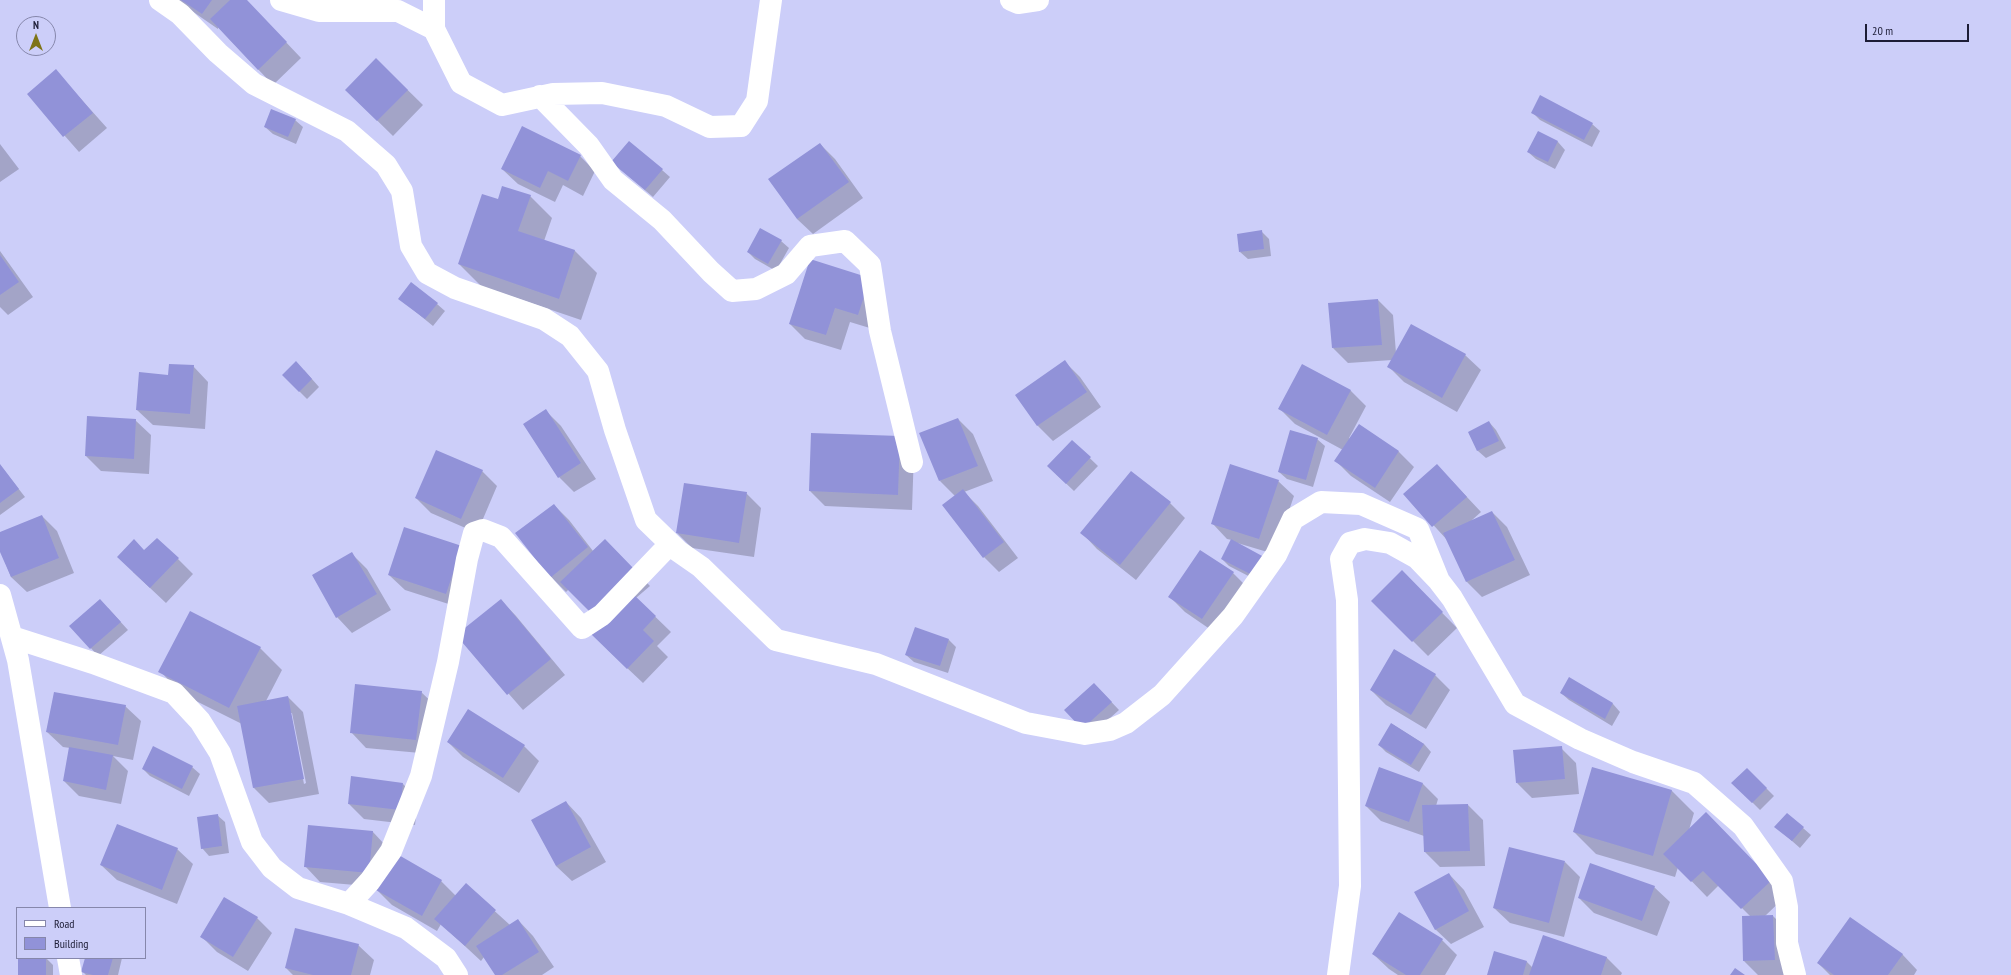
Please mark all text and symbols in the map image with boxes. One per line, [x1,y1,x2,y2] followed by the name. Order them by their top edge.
[16,16,56,56] north arrow
[1867,16,1971,42] scale bar
[33,18,39,32] text: N
[1872,23,1893,38] text: 20 m
[16,907,146,959] legend
[54,916,74,931] text: Road
[54,936,89,951] text: Building

